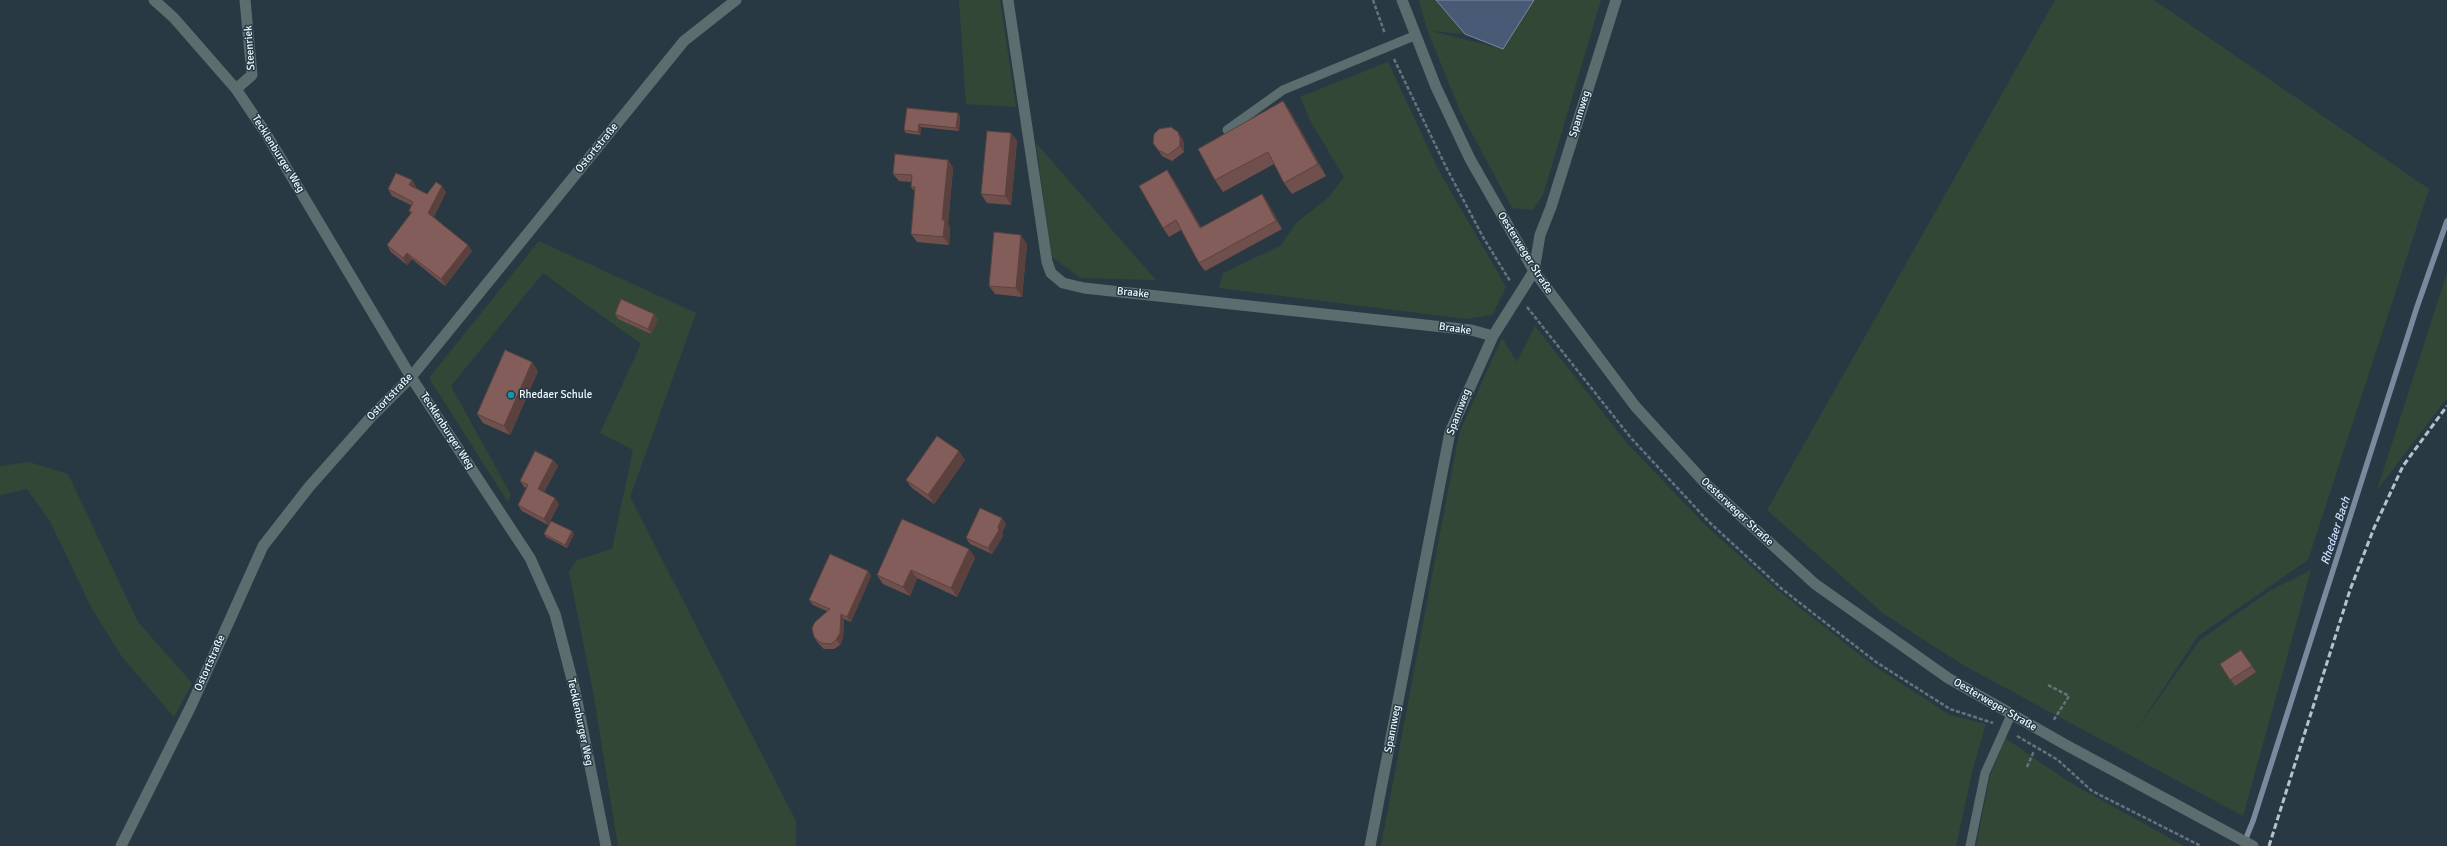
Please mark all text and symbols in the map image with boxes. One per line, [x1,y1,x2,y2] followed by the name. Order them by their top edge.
[242,25,258,71] street label: Steenriek
[1567,89,1593,139] street label: Spannweg
[249,113,307,195] street label: Tecklenburger Weg
[573,120,621,176] street label: Ostortstraße
[1494,210,1556,296] street label: Oesterweger Straße
[1116,285,1150,301] street label: Braake
[1438,320,1472,338] street label: Braake
[364,371,416,423] street label: Ostortstraße
[1444,387,1474,437] street label: Spannweg
[519,388,592,402] place label: Rhedaer Schule
[417,390,477,472] street label: Tecklenburger Weg
[506,390,516,400] marker: Rhedaer Schule
[1698,475,1776,549] street label: Oesterweger Straße
[2318,495,2354,567] water label: Rhedaer Bach
[192,633,228,693] street label: Ostortstraße
[1951,676,2039,734] street label: Oesterweger Straße
[564,677,596,767] street label: Tecklenburger Weg
[1382,704,1404,754] street label: Spannweg

